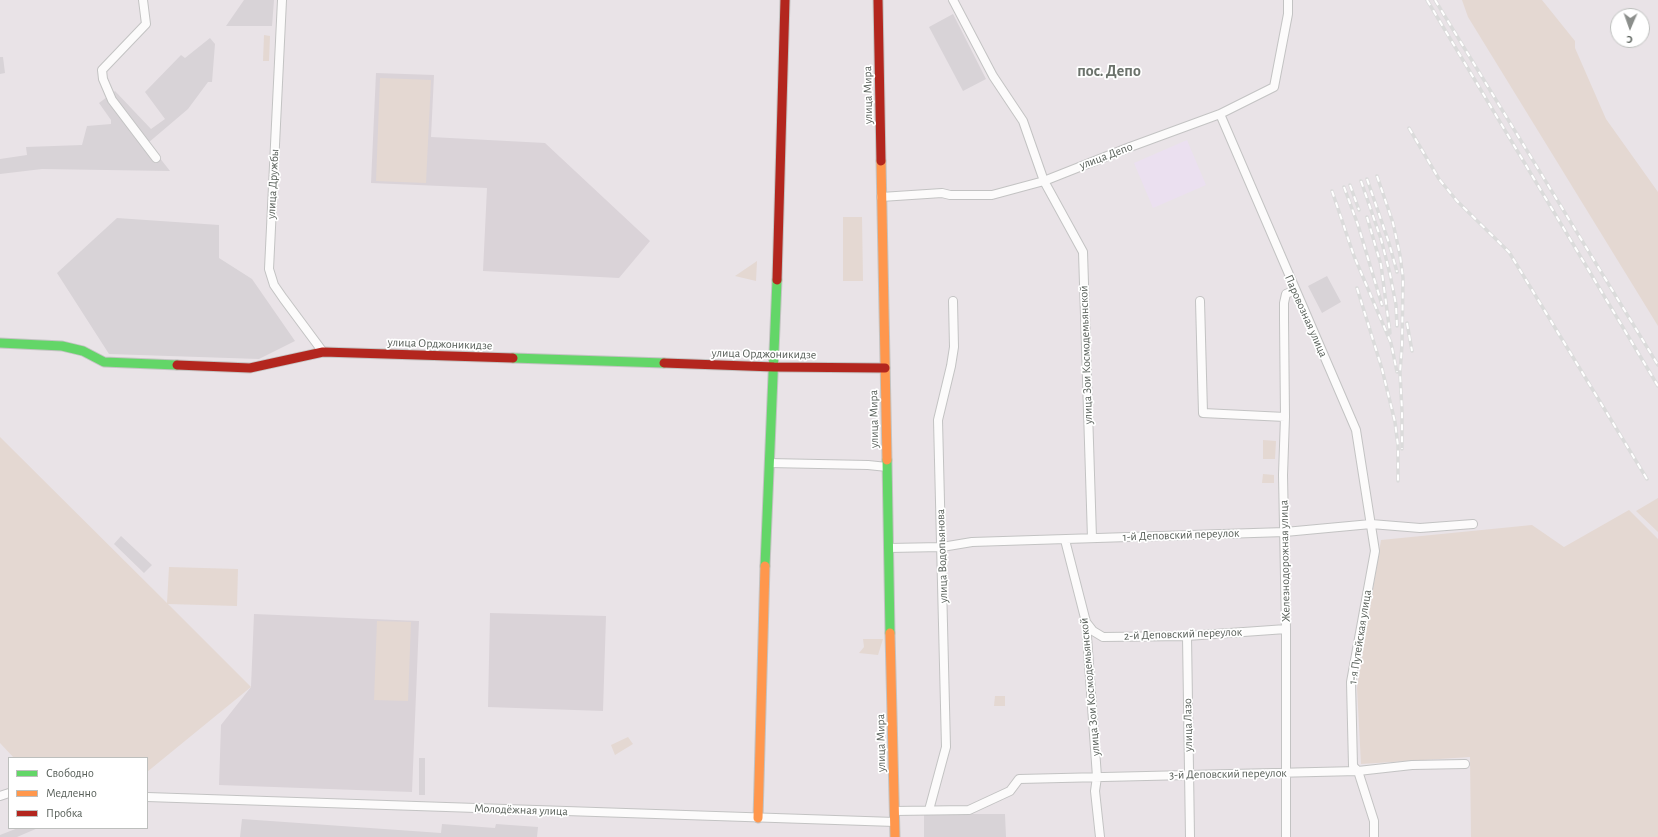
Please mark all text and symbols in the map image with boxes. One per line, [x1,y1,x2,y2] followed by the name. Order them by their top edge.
[1610,8,1650,48] north arrow
[1626,34,1633,45] text: С
[1077,61,1141,81] district label: пос. Депо
[860,66,876,124] street label: улица Мира
[1077,139,1135,173] street label: улица Депо
[264,148,282,220] street label: улица Дружбы
[1281,272,1331,360] street label: Паровозная улица
[1076,285,1096,425] street label: улица Зои Космодемьянской
[387,335,493,353] street label: улица Орджоникидзе
[712,346,816,362] street label: улица Орджоникидзе
[866,390,882,448] street label: улица Мира
[1277,500,1293,622] street label: Железнодорожная улица
[933,509,951,603] street label: улица Водопьянова
[1122,526,1240,544] street label: 1-й Деповский переулок
[1345,589,1375,685] street label: 1-я Путейская улица
[1077,617,1103,757] street label: улица Зои Космодемьянской
[1124,625,1242,643] street label: 2-й Деповский переулок
[1180,698,1196,752] street label: улица Лазо
[873,714,889,772] street label: улица Мира
[8,757,148,829] legend
[1169,766,1287,782] street label: 3-й Деповский переулок
[46,767,94,779] text: Свободно
[46,787,97,799] text: Медленно
[474,801,568,819] street label: Молодёжная улица
[46,807,83,819] text: Пробка

